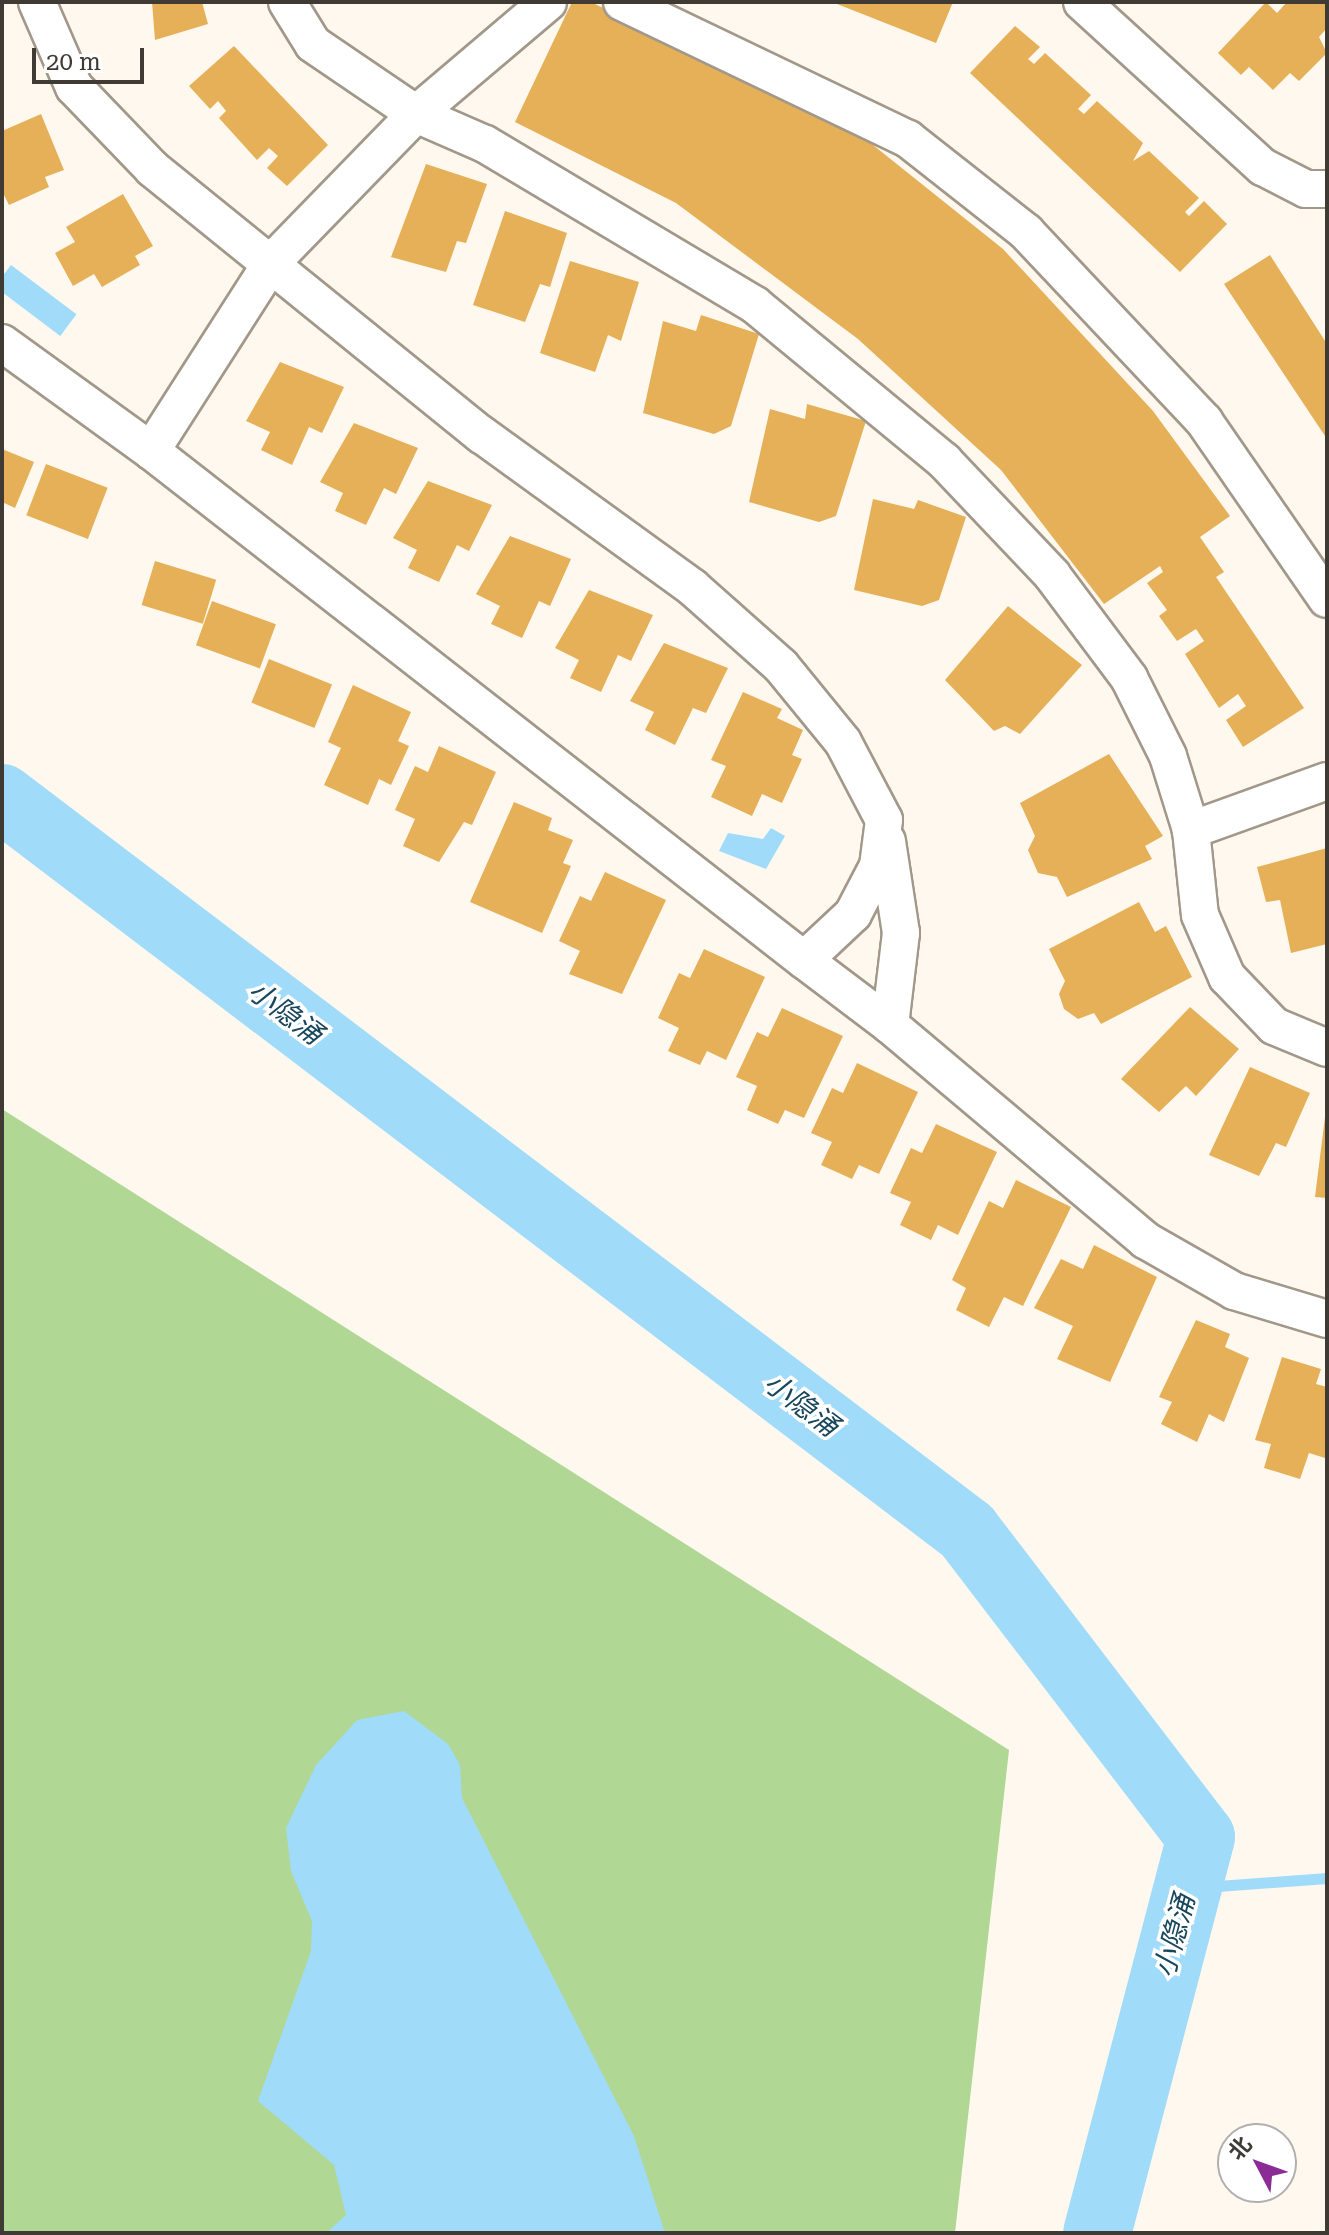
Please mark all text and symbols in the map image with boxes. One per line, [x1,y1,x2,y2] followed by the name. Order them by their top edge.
[36,32,148,82] scale bar
[46,48,101,76] text: 20 m
[241,974,329,1052] water label: 小隐涌
[757,1366,845,1444] water label: 小隐涌
[1148,1891,1202,1981] water label: 小隐涌
[1217,2123,1297,2203] north arrow
[1223,2132,1257,2165] text: 北

